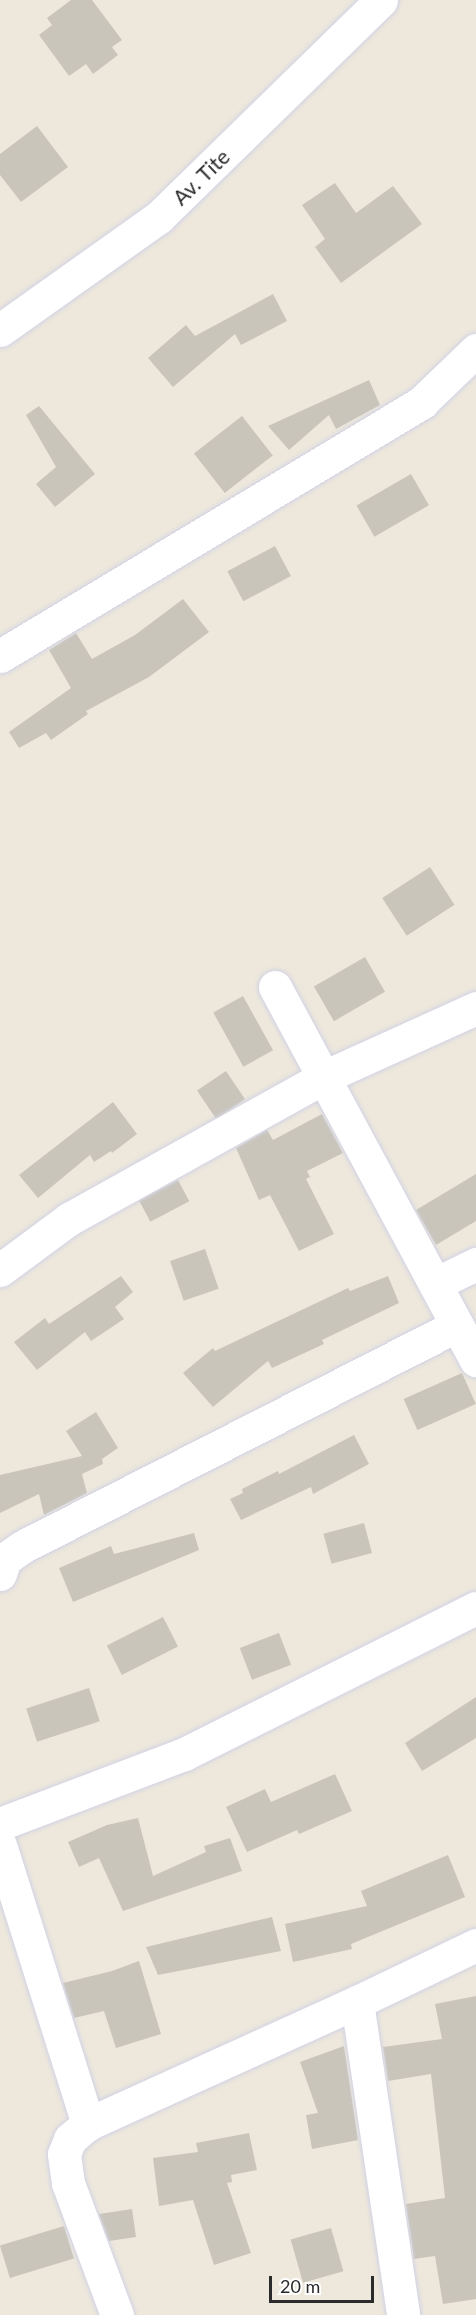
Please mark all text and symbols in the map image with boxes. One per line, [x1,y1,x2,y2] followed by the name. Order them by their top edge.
[167,144,235,210] street label: Av. Tite
[272,2264,377,2302] scale bar
[280,2275,320,2297] text: 20 m

